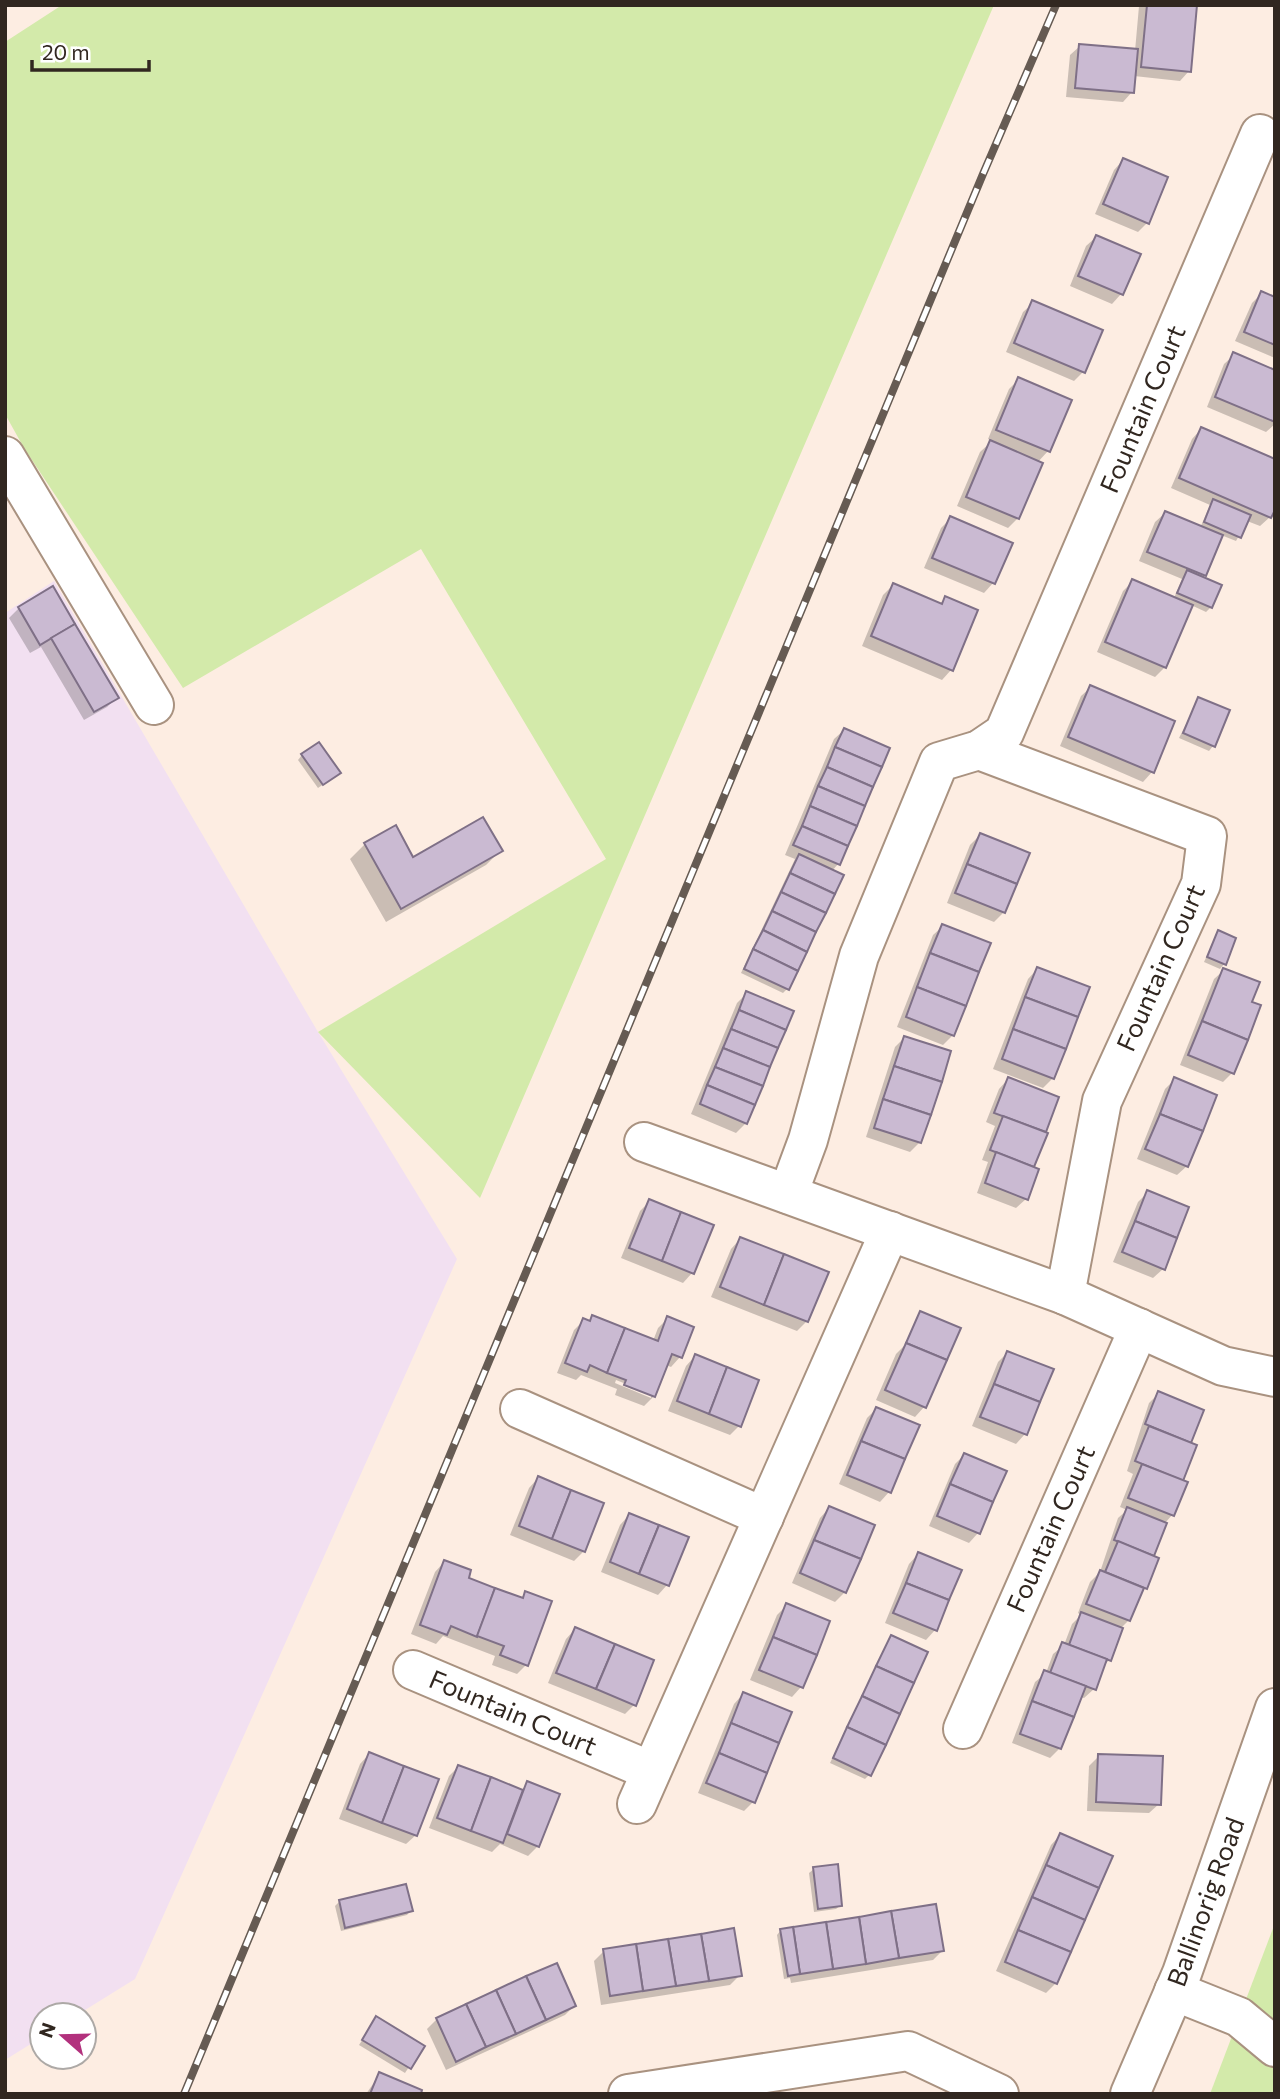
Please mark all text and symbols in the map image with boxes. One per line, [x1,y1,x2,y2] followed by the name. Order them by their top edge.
[32,28,149,72] scale bar
[42,39,90,64] text: 20 m
[1092,320,1191,497] street label: Fountain Court
[1109,879,1210,1055] street label: Fountain Court
[999,1440,1100,1616] street label: Fountain Court
[425,1662,602,1761] street label: Fountain Court
[1160,1813,1250,1990] street label: Ballinorig Road
[28,2001,98,2071] north arrow
[33,2019,60,2041] text: N

